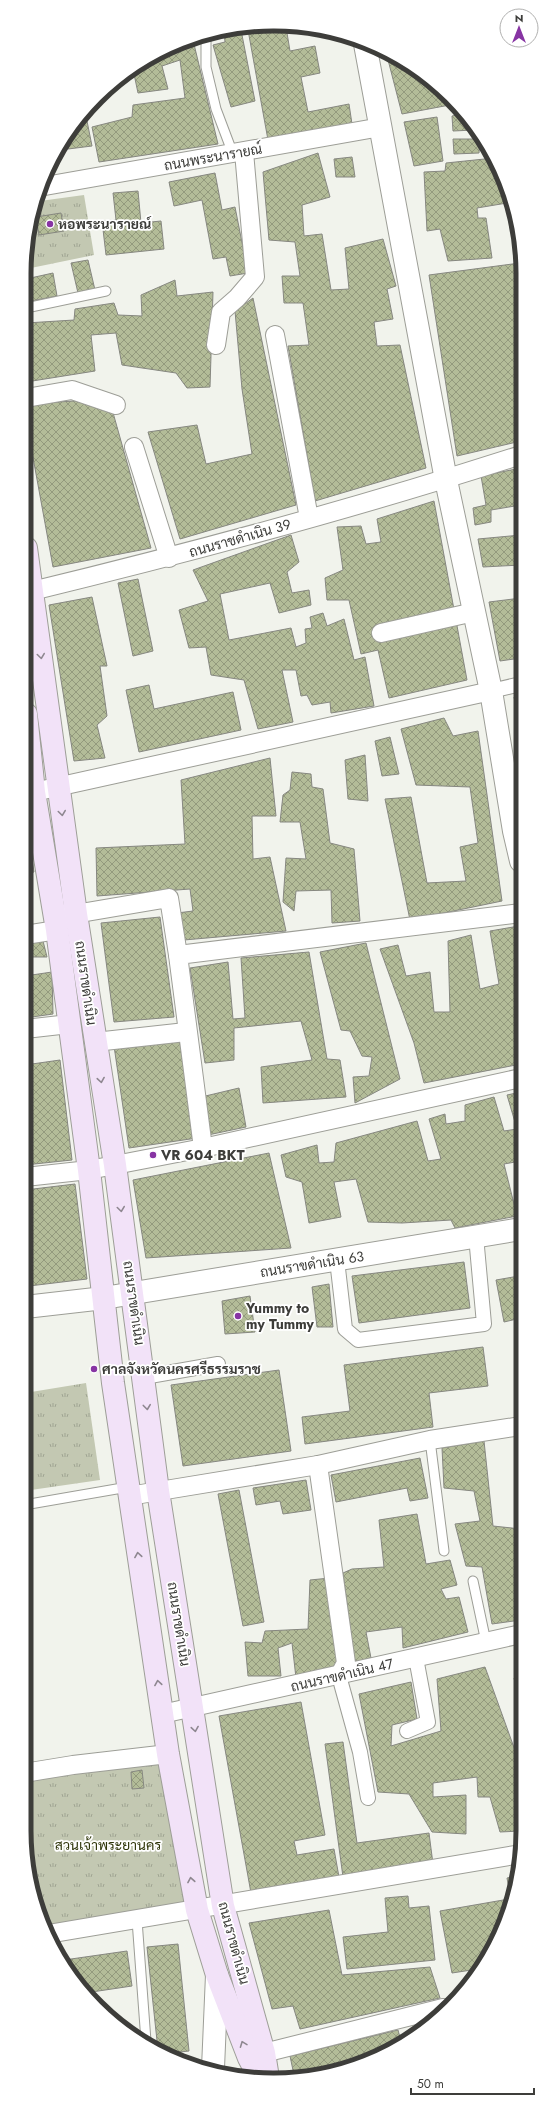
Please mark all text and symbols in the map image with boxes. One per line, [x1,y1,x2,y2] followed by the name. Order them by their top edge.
[499,8,539,48] north arrow
[515,10,523,26] text: N
[162,139,264,175] street label: ถนนพระนารายณ์
[58,214,152,234] place label: หอพระนารายณ์
[45,219,55,229] marker: หอพระนารายณ์
[187,514,293,562] street label: ถนนราชดำเนิน 39
[36,653,45,659] one-way arrow
[57,810,66,816] one-way arrow
[70,939,102,1027] street label: ถนนราขดำเนิน
[97,1077,105,1083] one-way arrow
[160,1145,245,1165] place label: VR 604 BKT
[148,1150,158,1160] marker: VR 604 BKT
[116,1206,125,1212] one-way arrow
[259,1246,366,1282] street label: ถนนราขดำเนิน 63
[118,1259,150,1347] street label: ถนนราขดำเนิน
[245,1298,315,1334] place label: Yummy to my Tummy
[233,1311,243,1321] marker: Yummy to my Tummy
[102,1359,261,1379] place label: ศาลจังหวัดนครศรีธรรมราช
[89,1364,99,1374] marker: ศาลจังหวัดนครศรีธรรมราช
[143,1404,152,1410] one-way arrow
[134,1551,143,1558] one-way arrow
[162,1580,196,1668] street label: ถนนราขดำเนิน
[289,1653,396,1697] street label: ถนนราขดำเนิน 47
[154,1680,163,1686] one-way arrow
[190,1726,199,1733] one-way arrow
[55,1835,161,1855] park label: สวนเจ้าพระยานคร
[188,1877,196,1883] one-way arrow
[213,1899,255,1987] street label: ถนนราขดำเนิน
[240,2040,248,2047] one-way arrow
[411,2070,534,2096] scale bar
[417,2075,444,2093] text: 50 m

